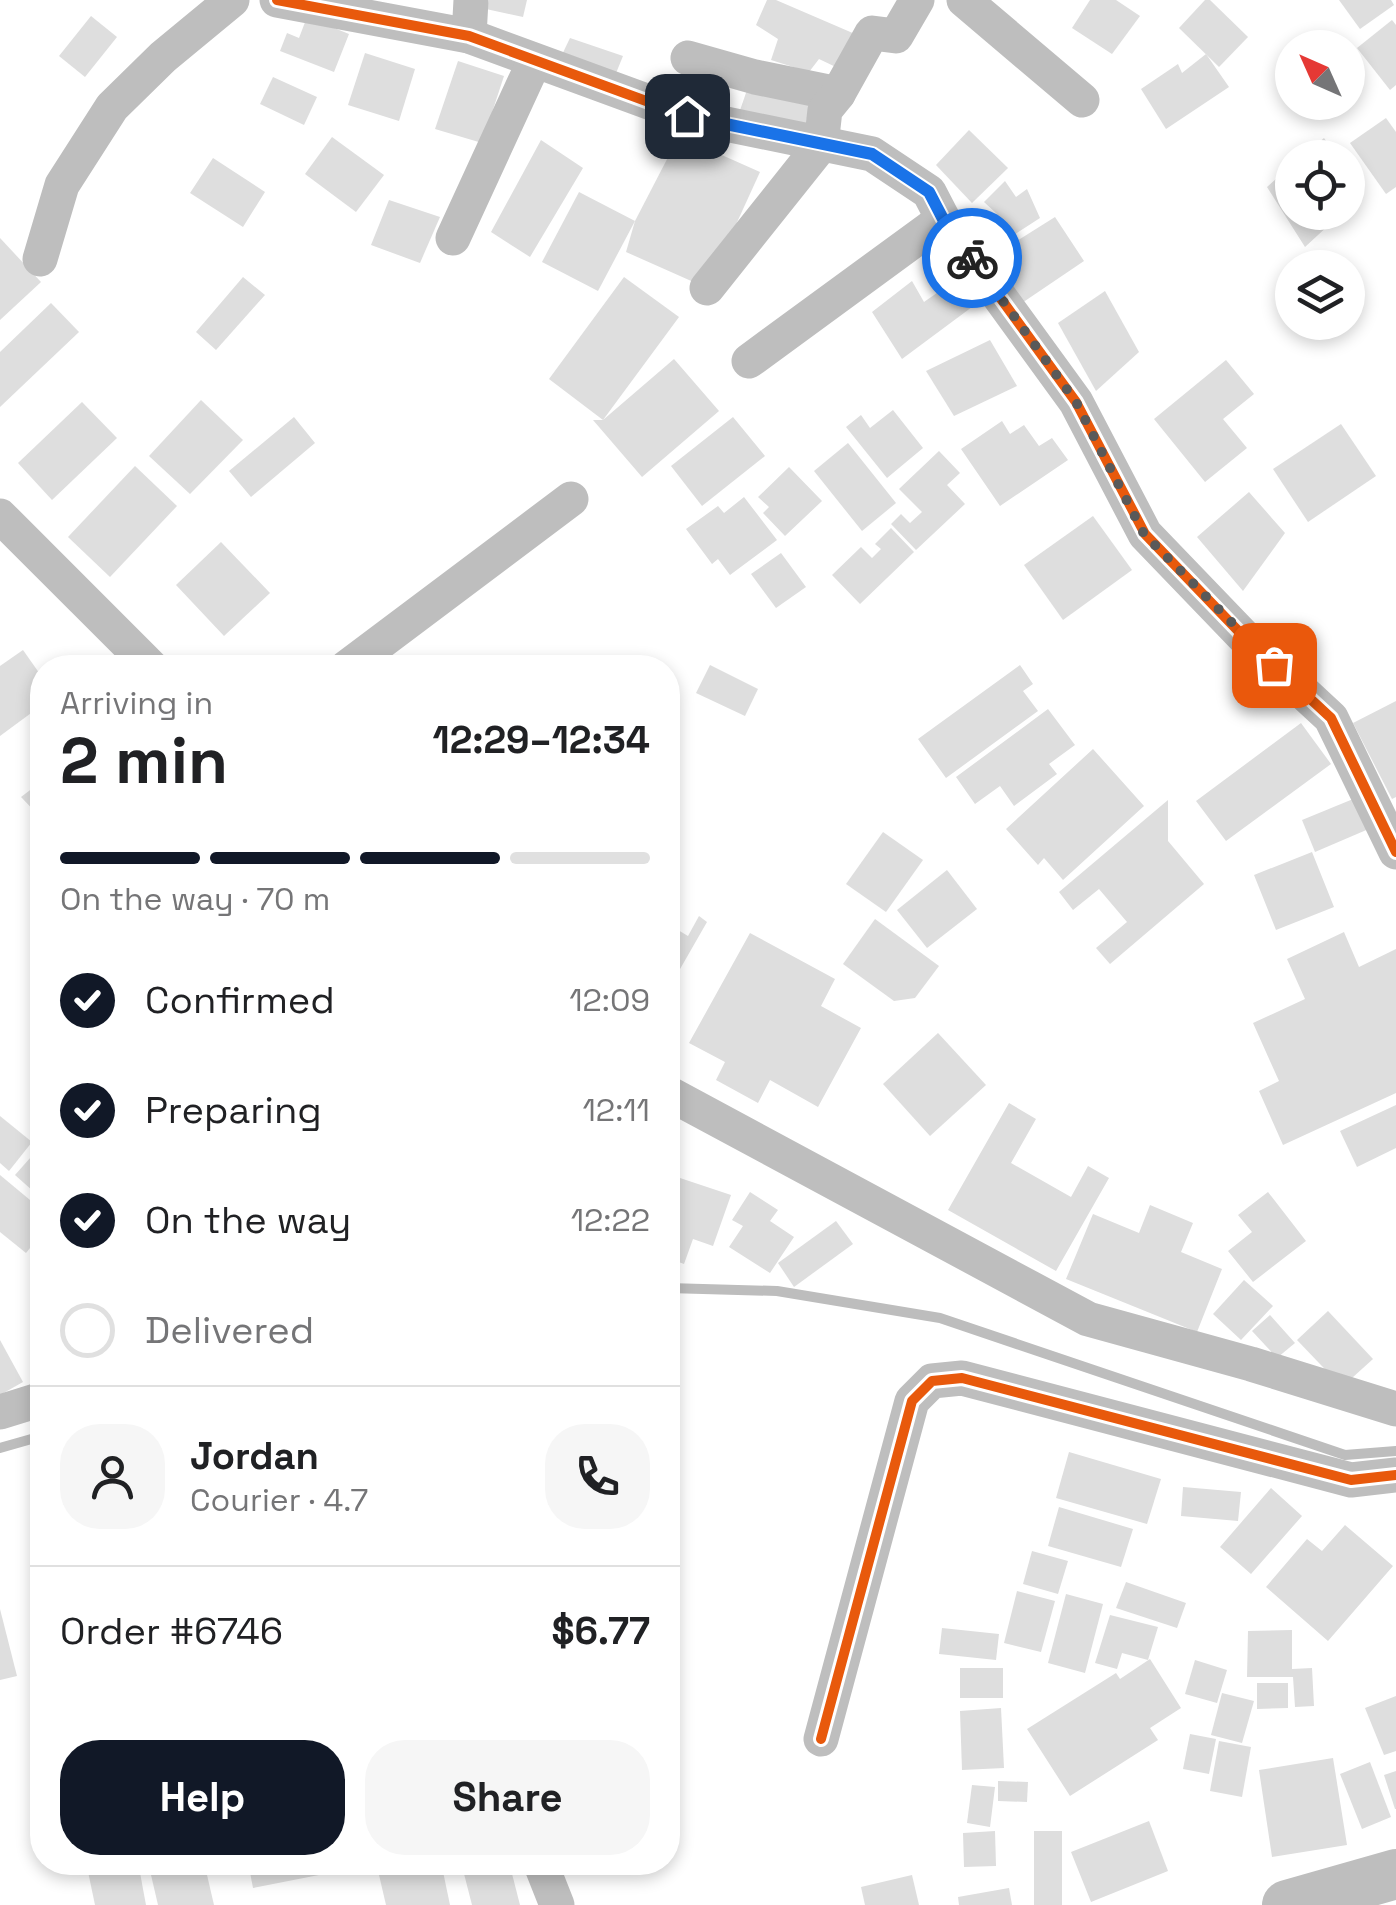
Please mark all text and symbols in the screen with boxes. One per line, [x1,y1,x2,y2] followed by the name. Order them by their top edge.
[1275,30,1365,120] north arrow
[1275,30,1365,340] map controls
[645,74,730,159] pin
[660,89,715,144] icon: home
[1275,140,1365,230] button: locate
[922,208,1022,308] courier
[945,231,1000,286] icon: bike
[1275,250,1365,340] button: layers
[1232,623,1317,708] pin
[1247,638,1302,693] icon: bag
[60,683,213,723] text: Arriving in
[432,716,650,764] text: 12:29–12:34
[60,719,228,802] text: 2 min
[60,879,330,919] text: On the way · 70 m
[60,973,115,1028] icon: check
[145,976,335,1024] text: Confirmed
[569,980,650,1020] text: 12:09
[60,1083,115,1138] icon: check
[145,1086,322,1134] text: Preparing
[582,1090,650,1130] text: 12:11
[60,1193,115,1248] icon: check
[145,1196,351,1244] text: On the way
[571,1200,650,1240] text: 12:22
[145,1306,314,1354] text: Delivered
[60,1424,165,1529] button: person
[545,1424,650,1529] button: phone
[190,1432,319,1480] text: Jordan
[190,1480,368,1520] text: Courier · 4.7
[60,1607,283,1655] text: Order #6746
[551,1607,650,1655] text: $6.77
[60,1740,345,1855] button: Help
[365,1740,650,1855] button: Share

